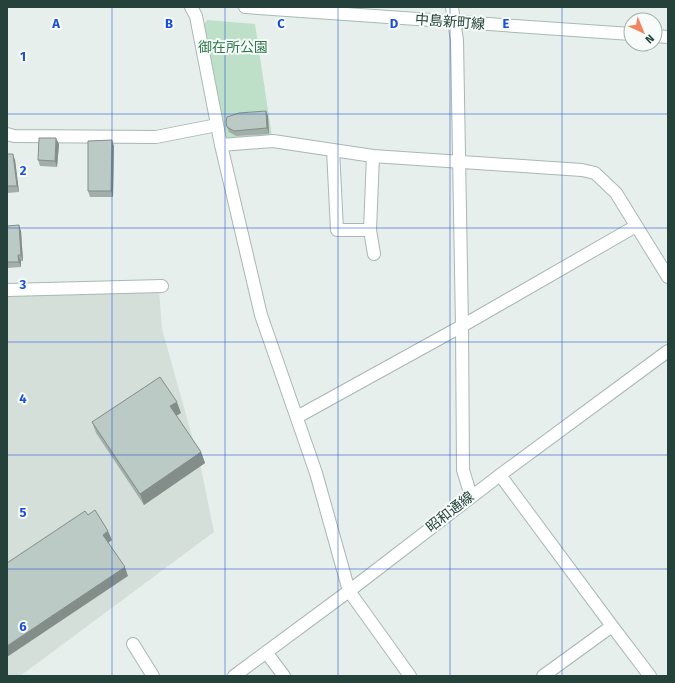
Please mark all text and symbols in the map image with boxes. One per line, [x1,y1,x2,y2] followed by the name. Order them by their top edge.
[414,11,486,33] street label: 中島新町線
[623,12,663,52] north arrow
[51,16,60,31] text: A
[165,16,173,31] text: B
[277,16,285,31] text: C
[390,16,399,31] text: D
[503,16,510,31] text: E
[642,32,657,46] text: N
[198,39,268,56] park label: 御在所公園
[20,49,26,64] text: 1
[20,163,27,178] text: 2
[19,277,27,292] text: 3
[19,391,27,406] text: 4
[423,488,477,536] street label: 昭和通線
[20,505,27,520] text: 5
[19,619,27,634] text: 6

